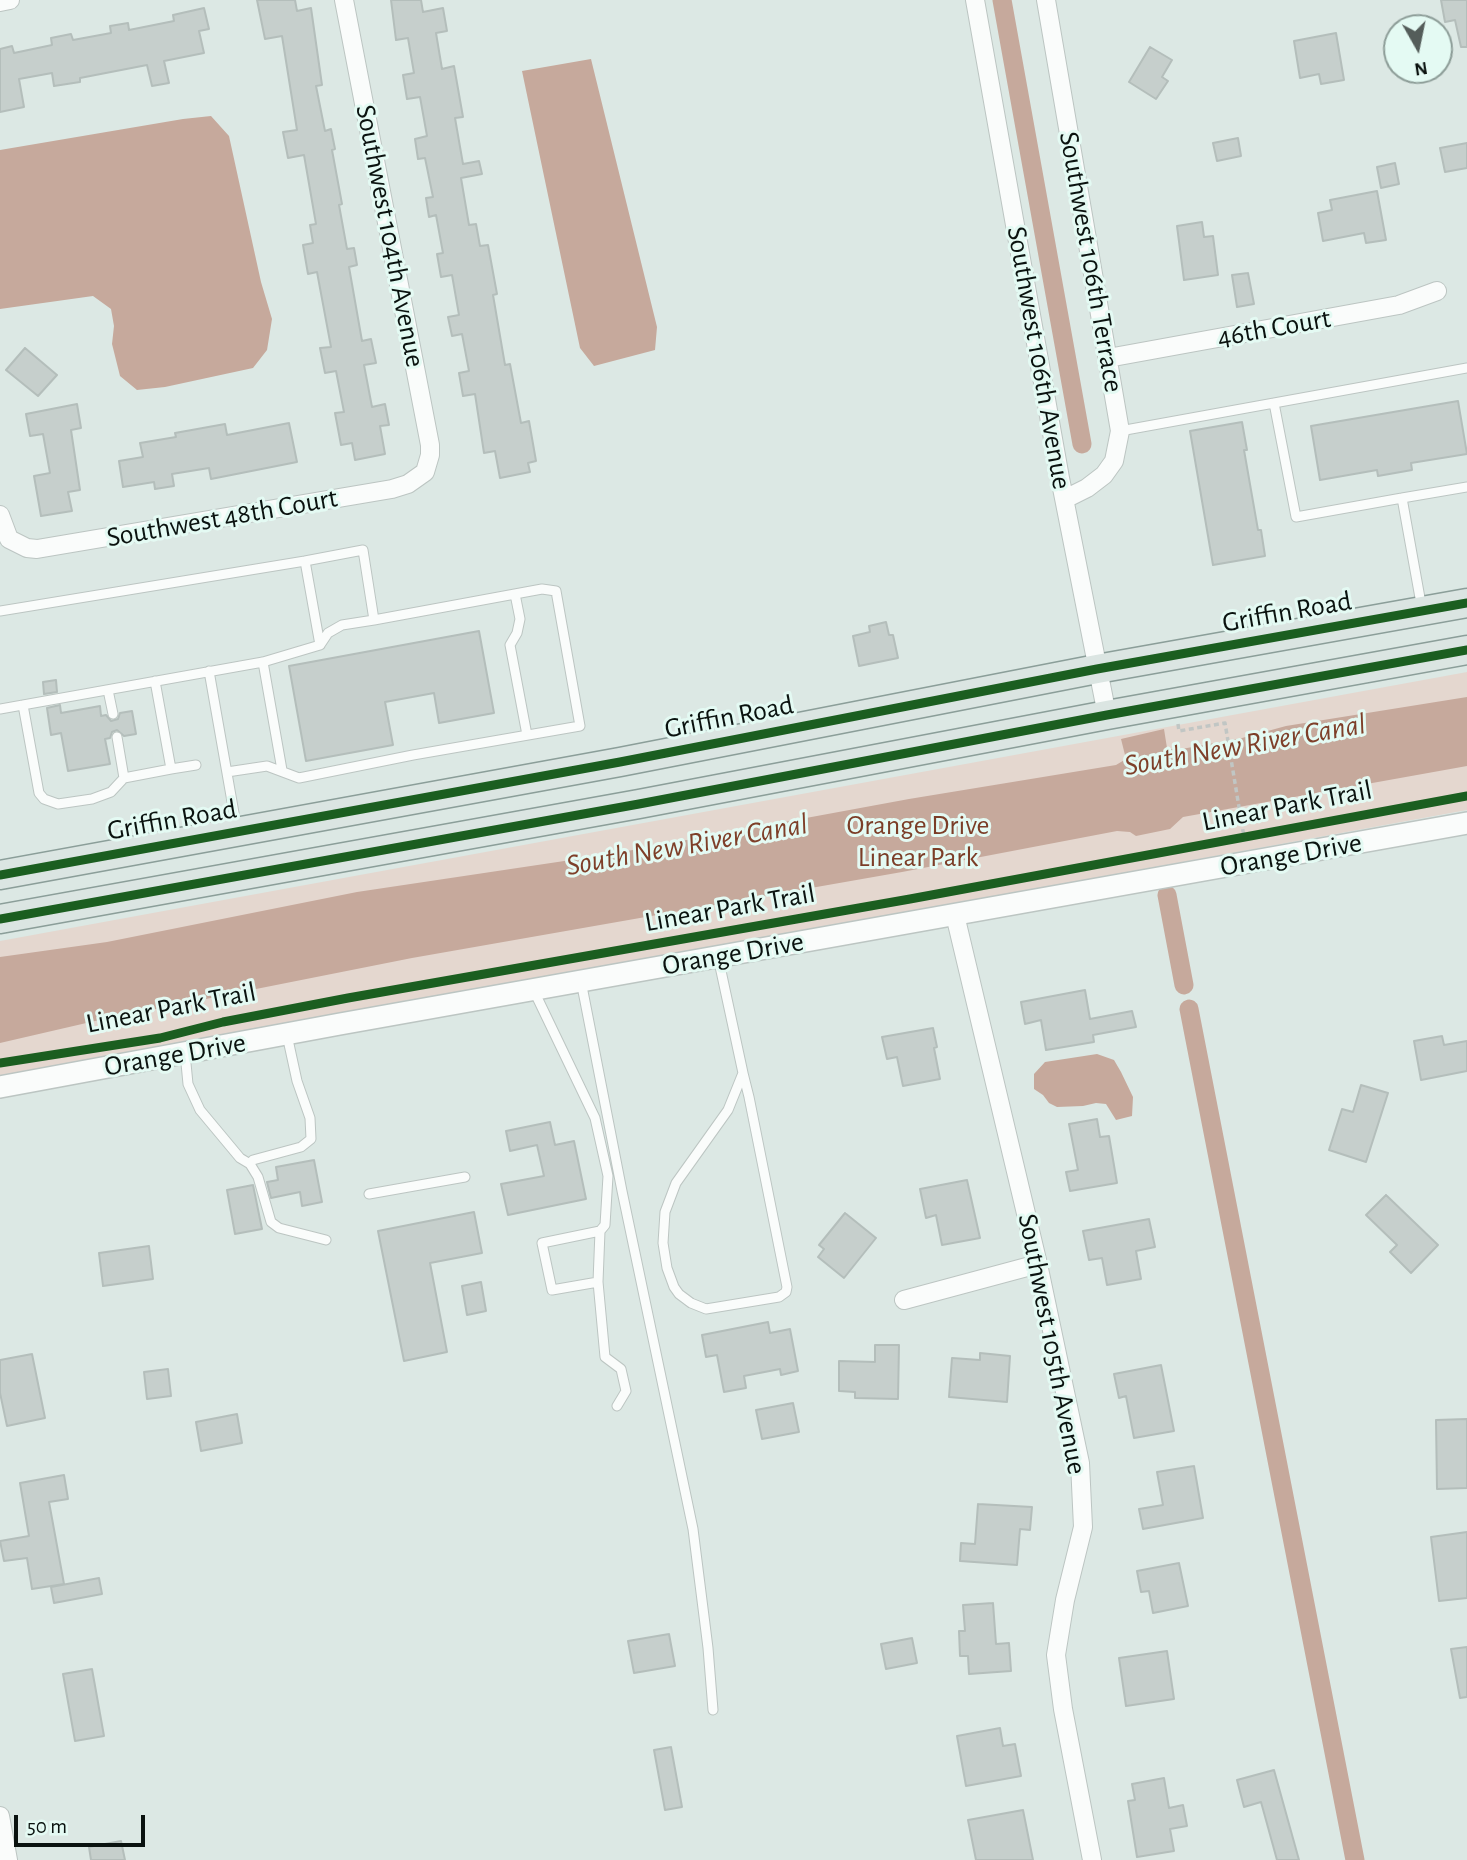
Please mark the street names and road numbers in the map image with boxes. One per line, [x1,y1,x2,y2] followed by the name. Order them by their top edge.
[348,102,432,370] street label: Southwest 104th Avenue
[1052,129,1130,395] street label: Southwest 106th Terrace
[999,224,1079,492] street label: Southwest 106th Avenue
[1215,302,1333,354] street label: 46th Court
[104,481,340,555] street label: Southwest 48th Court
[1220,584,1354,640] street label: Griffin Road
[662,688,796,746] street label: Griffin Road
[1199,773,1375,839] street label: Linear Park Trail
[105,792,239,848] street label: Griffin Road
[1218,826,1364,884] street label: Orange Drive
[642,876,818,940] street label: Linear Park Trail
[660,925,806,983] street label: Orange Drive
[83,975,259,1041] street label: Linear Park Trail
[102,1026,248,1084] street label: Orange Drive
[1010,1211,1094,1477] street label: Southwest 105th Avenue

